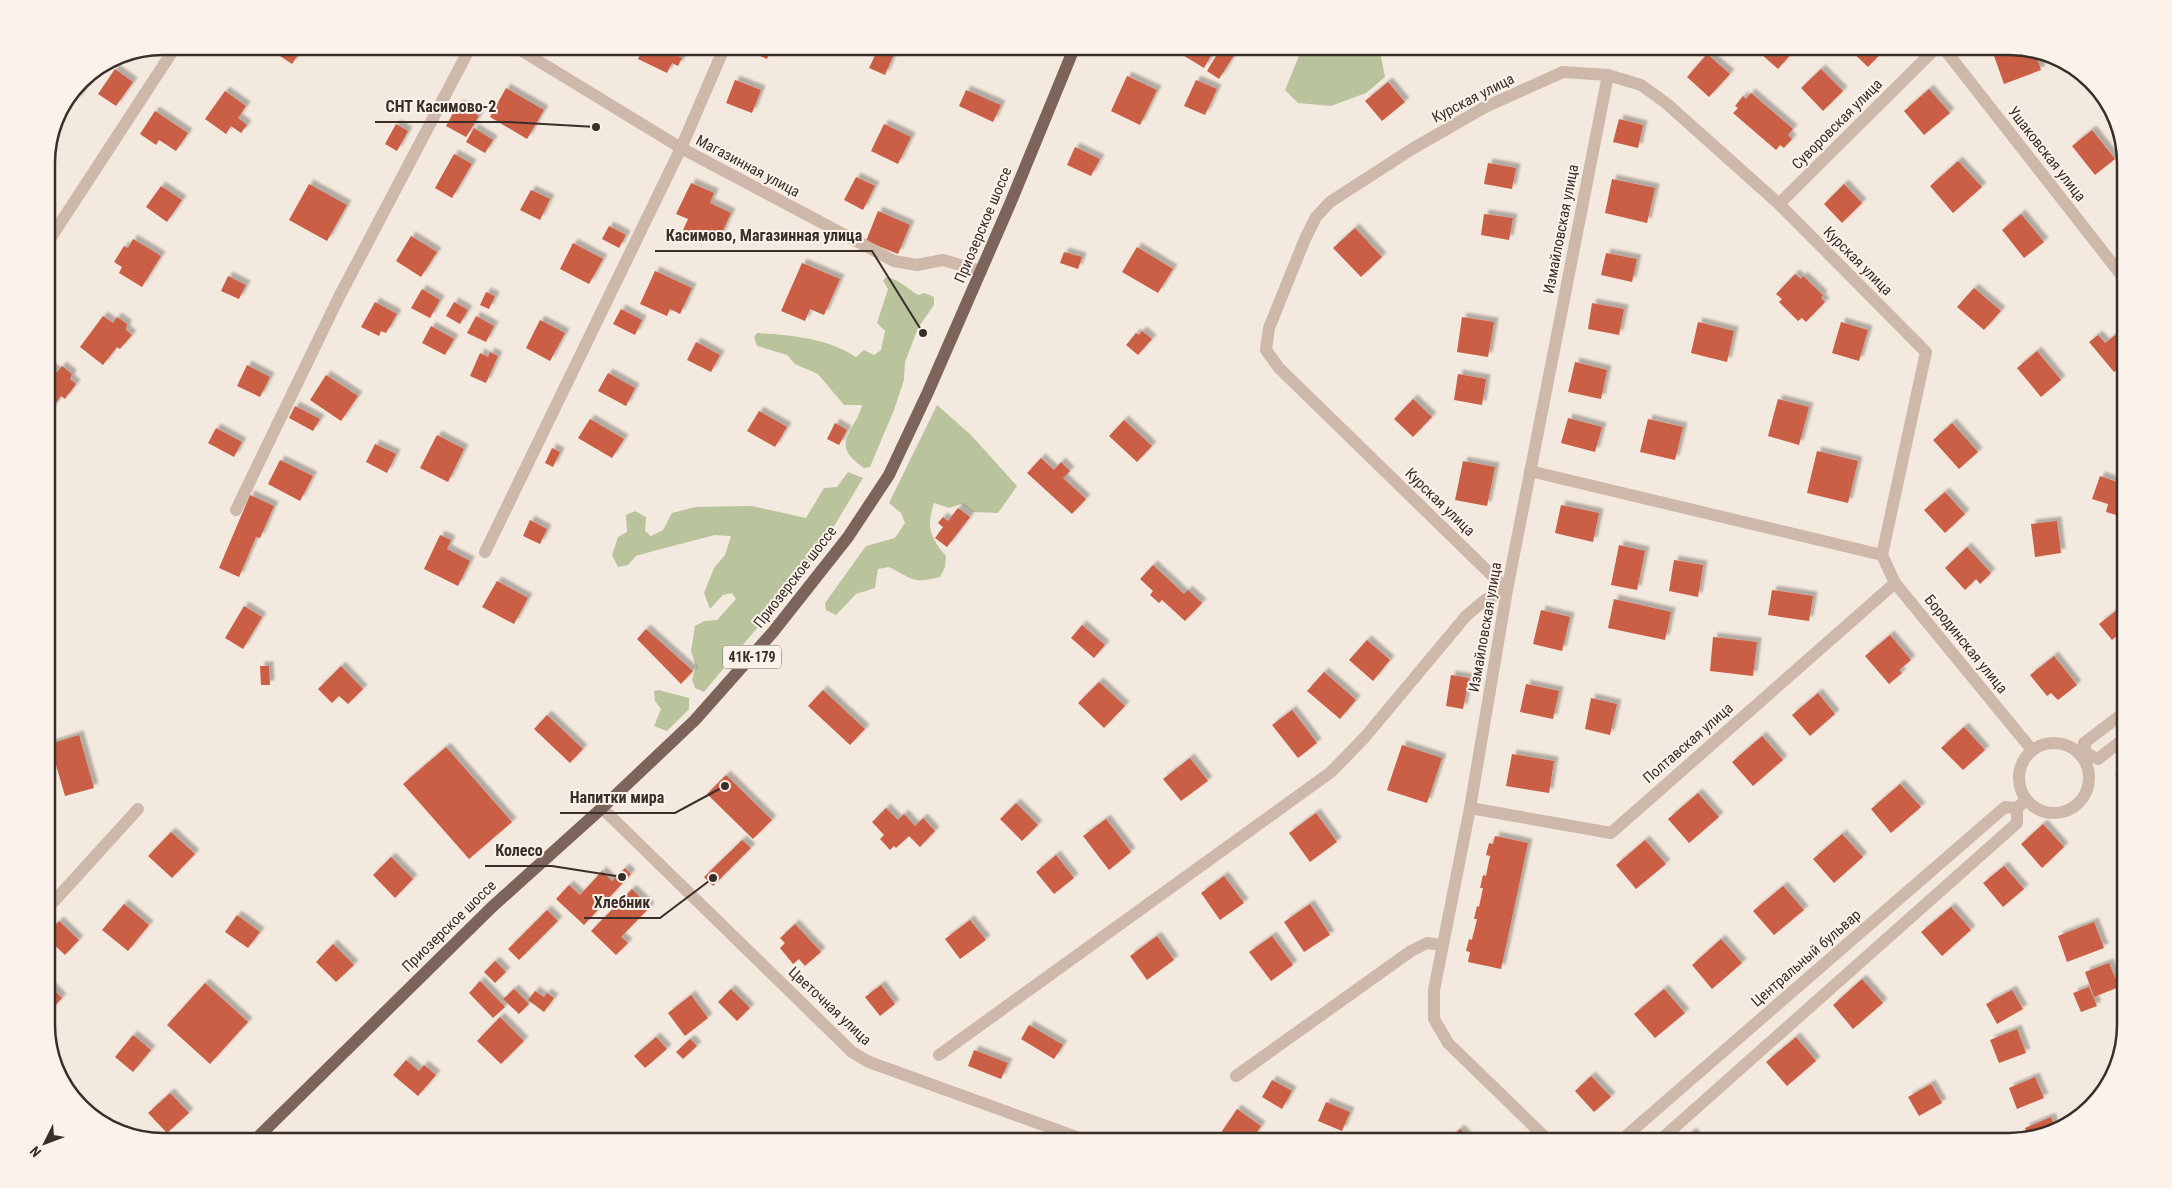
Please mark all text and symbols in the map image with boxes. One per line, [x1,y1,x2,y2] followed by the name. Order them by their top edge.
[1429,70,1517,126] street label: Курская улица
[1788,75,1886,173] street label: Суворовская улица
[375,91,507,122] callout: СНТ Касимово-2
[386,97,496,116] text: СНТ Касимово-2
[2004,103,2090,205] street label: Ушаковская улица
[693,131,803,201] street label: Магазинная улица
[1540,163,1582,295] street label: Измайловская улица
[950,164,1016,286] street label: Приозерское шоссе
[655,220,872,251] callout: Касимово, Магазинная улица
[1820,223,1896,299] street label: Курская улица
[666,226,863,245] text: Касимово, Магазинная улица
[1401,464,1479,540] street label: Курская улица
[750,523,840,631] street label: Приозерское шоссе
[1465,561,1505,693] street label: Измайловская улица
[1921,591,2011,697] street label: Бородинская улица
[723,646,781,669] road number: 41К-179
[1639,699,1737,787] street label: Полтавская улица
[560,782,675,813] callout: Напитки мира
[570,788,665,807] text: Напитки мира
[485,835,552,866] callout: Колесо
[495,841,543,860] text: Колесо
[398,876,500,976] street label: Приозерское шоссе
[584,887,660,918] callout: Хлебник
[594,893,650,912] text: Хлебник
[1748,906,1864,1010] street label: Центральный бульвар
[785,963,875,1049] street label: Цветочная улица
[20,1118,70,1168] north arrow
[27,1143,44,1160] text: N

